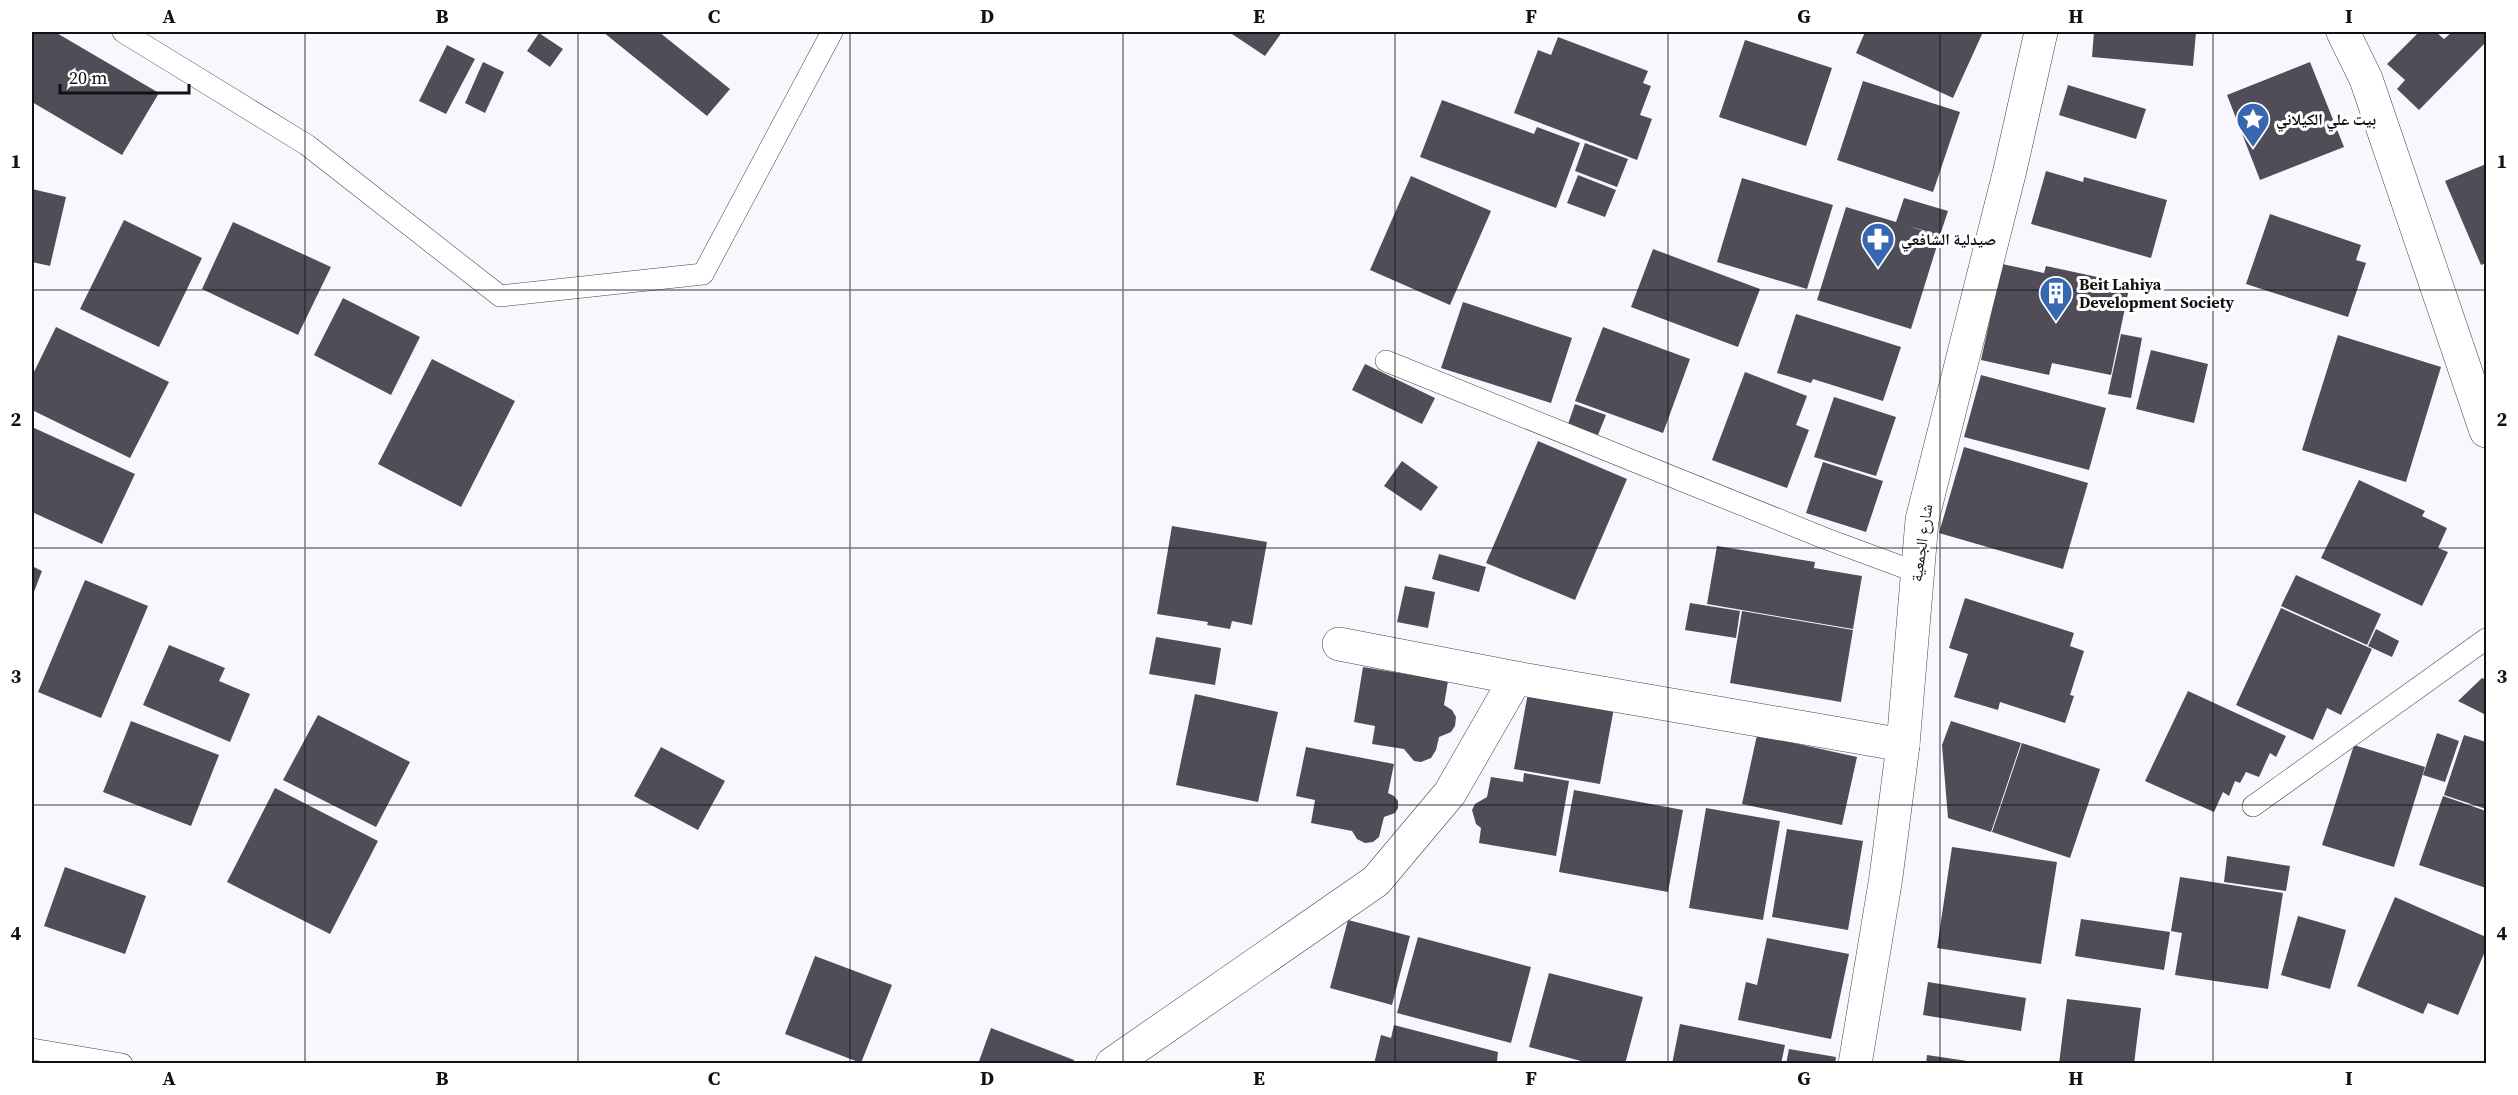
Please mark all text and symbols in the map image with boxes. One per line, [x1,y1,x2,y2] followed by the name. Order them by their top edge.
[162,2,176,30] text: A
[435,2,449,30] text: B
[708,2,720,30] text: C
[980,2,994,30] text: D
[1253,2,1265,30] text: E
[1525,2,1537,30] text: F
[1797,2,1811,30] text: G
[2068,2,2084,30] text: H
[2345,2,2353,30] text: I
[60,57,189,95] scale bar
[69,65,107,90] text: 20 m
[2235,101,2271,148] place icon: بيت علي الكيلاني
[2276,108,2376,132] place label: بيت علي الكيلاني
[11,147,21,175] text: 1
[2497,147,2507,175] text: 1
[1860,221,1896,268] pharmacy icon: صيدلية الشافعي
[1901,228,1996,252] place label: صيدلية الشافعي
[2079,273,2234,313] place label: Beit Lahiya Development Society
[2038,275,2074,322] building icon: Beit Lahiya Development Society
[11,405,22,433] text: 2
[2497,405,2508,433] text: 2
[1905,503,1937,583] street label: شارع الجمعية
[11,662,22,690] text: 3
[2497,662,2508,690] text: 3
[11,919,22,947] text: 4
[2497,919,2508,947] text: 4
[162,1064,176,1092] text: A
[435,1064,449,1092] text: B
[708,1064,720,1092] text: C
[980,1064,994,1092] text: D
[1253,1064,1265,1092] text: E
[1525,1064,1537,1092] text: F
[1797,1064,1811,1092] text: G
[2068,1064,2084,1092] text: H
[2345,1064,2353,1092] text: I

